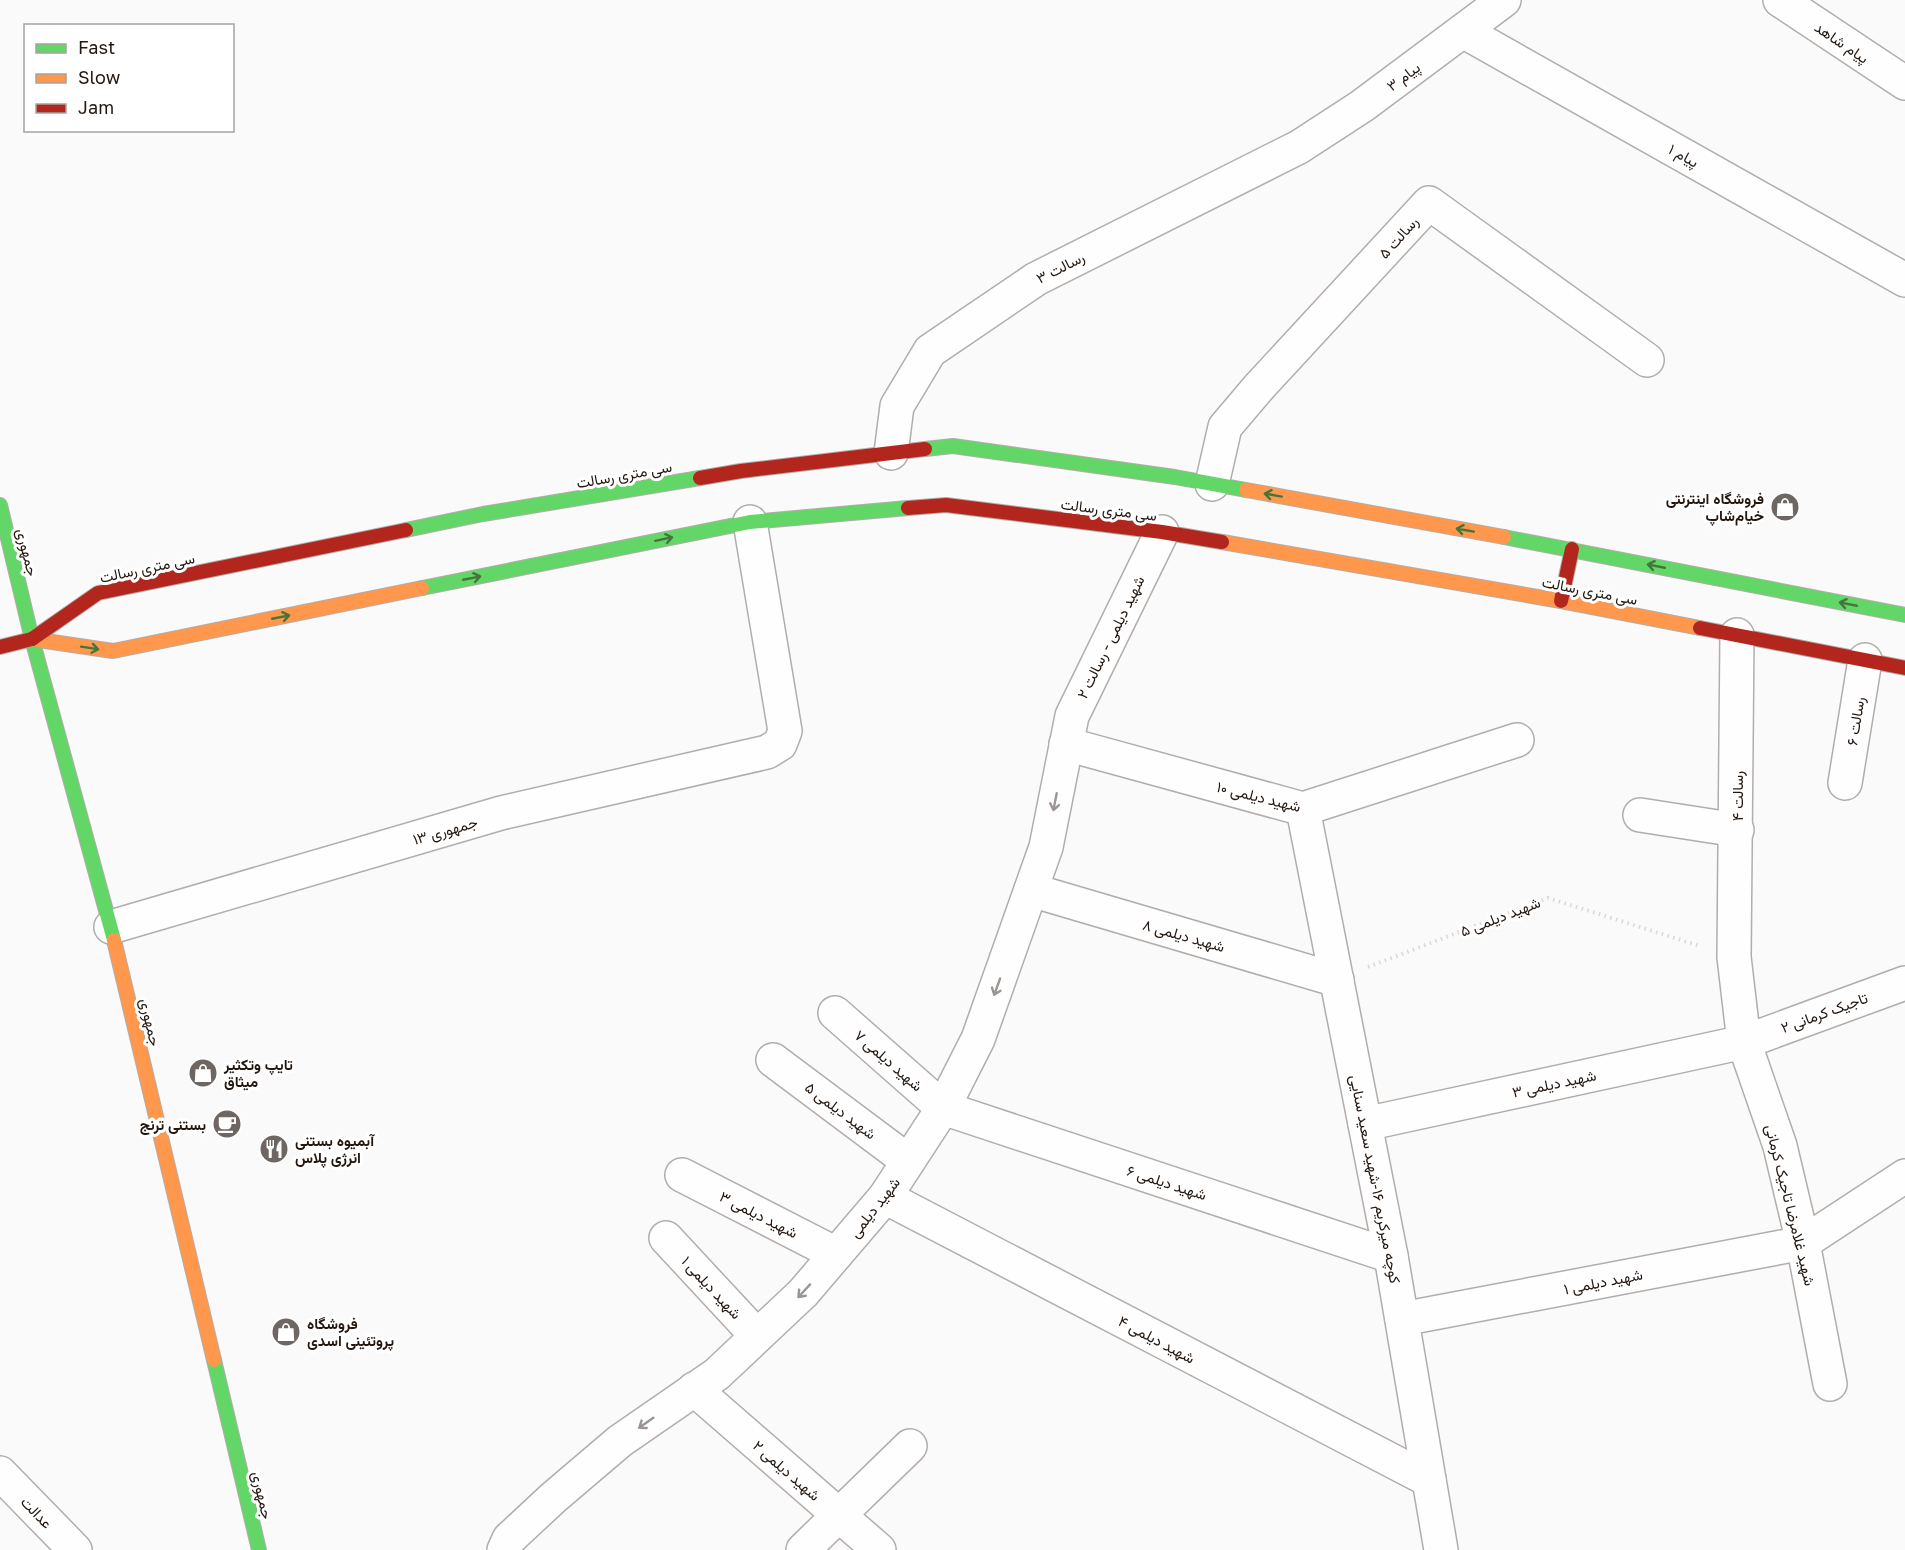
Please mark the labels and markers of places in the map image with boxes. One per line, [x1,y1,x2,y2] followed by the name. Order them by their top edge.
[1666,489,1764,526] place label: فروشگاه اینترنتی خیام‌شاپ
[1769,491,1801,523] shop icon: فروشگاه اینترنتی خیام‌شاپ
[223,1055,293,1091] place label: تایپ وتکثیر میثاق
[187,1057,219,1089] shop icon: تایپ وتکثیر میثاق
[211,1108,243,1140] cafe icon: بستنی ترنج
[140,1115,206,1135] place label: بستنی ترنج
[295,1131,375,1168] place label: آبمیوه بستنی انرژی پلاس
[258,1133,290,1165] restaurant icon: آبمیوه بستنی انرژی پلاس
[307,1314,394,1351] place label: فروشگاه پروتئینی اسدی
[270,1316,302,1348] shop icon: فروشگاه پروتئینی اسدی

